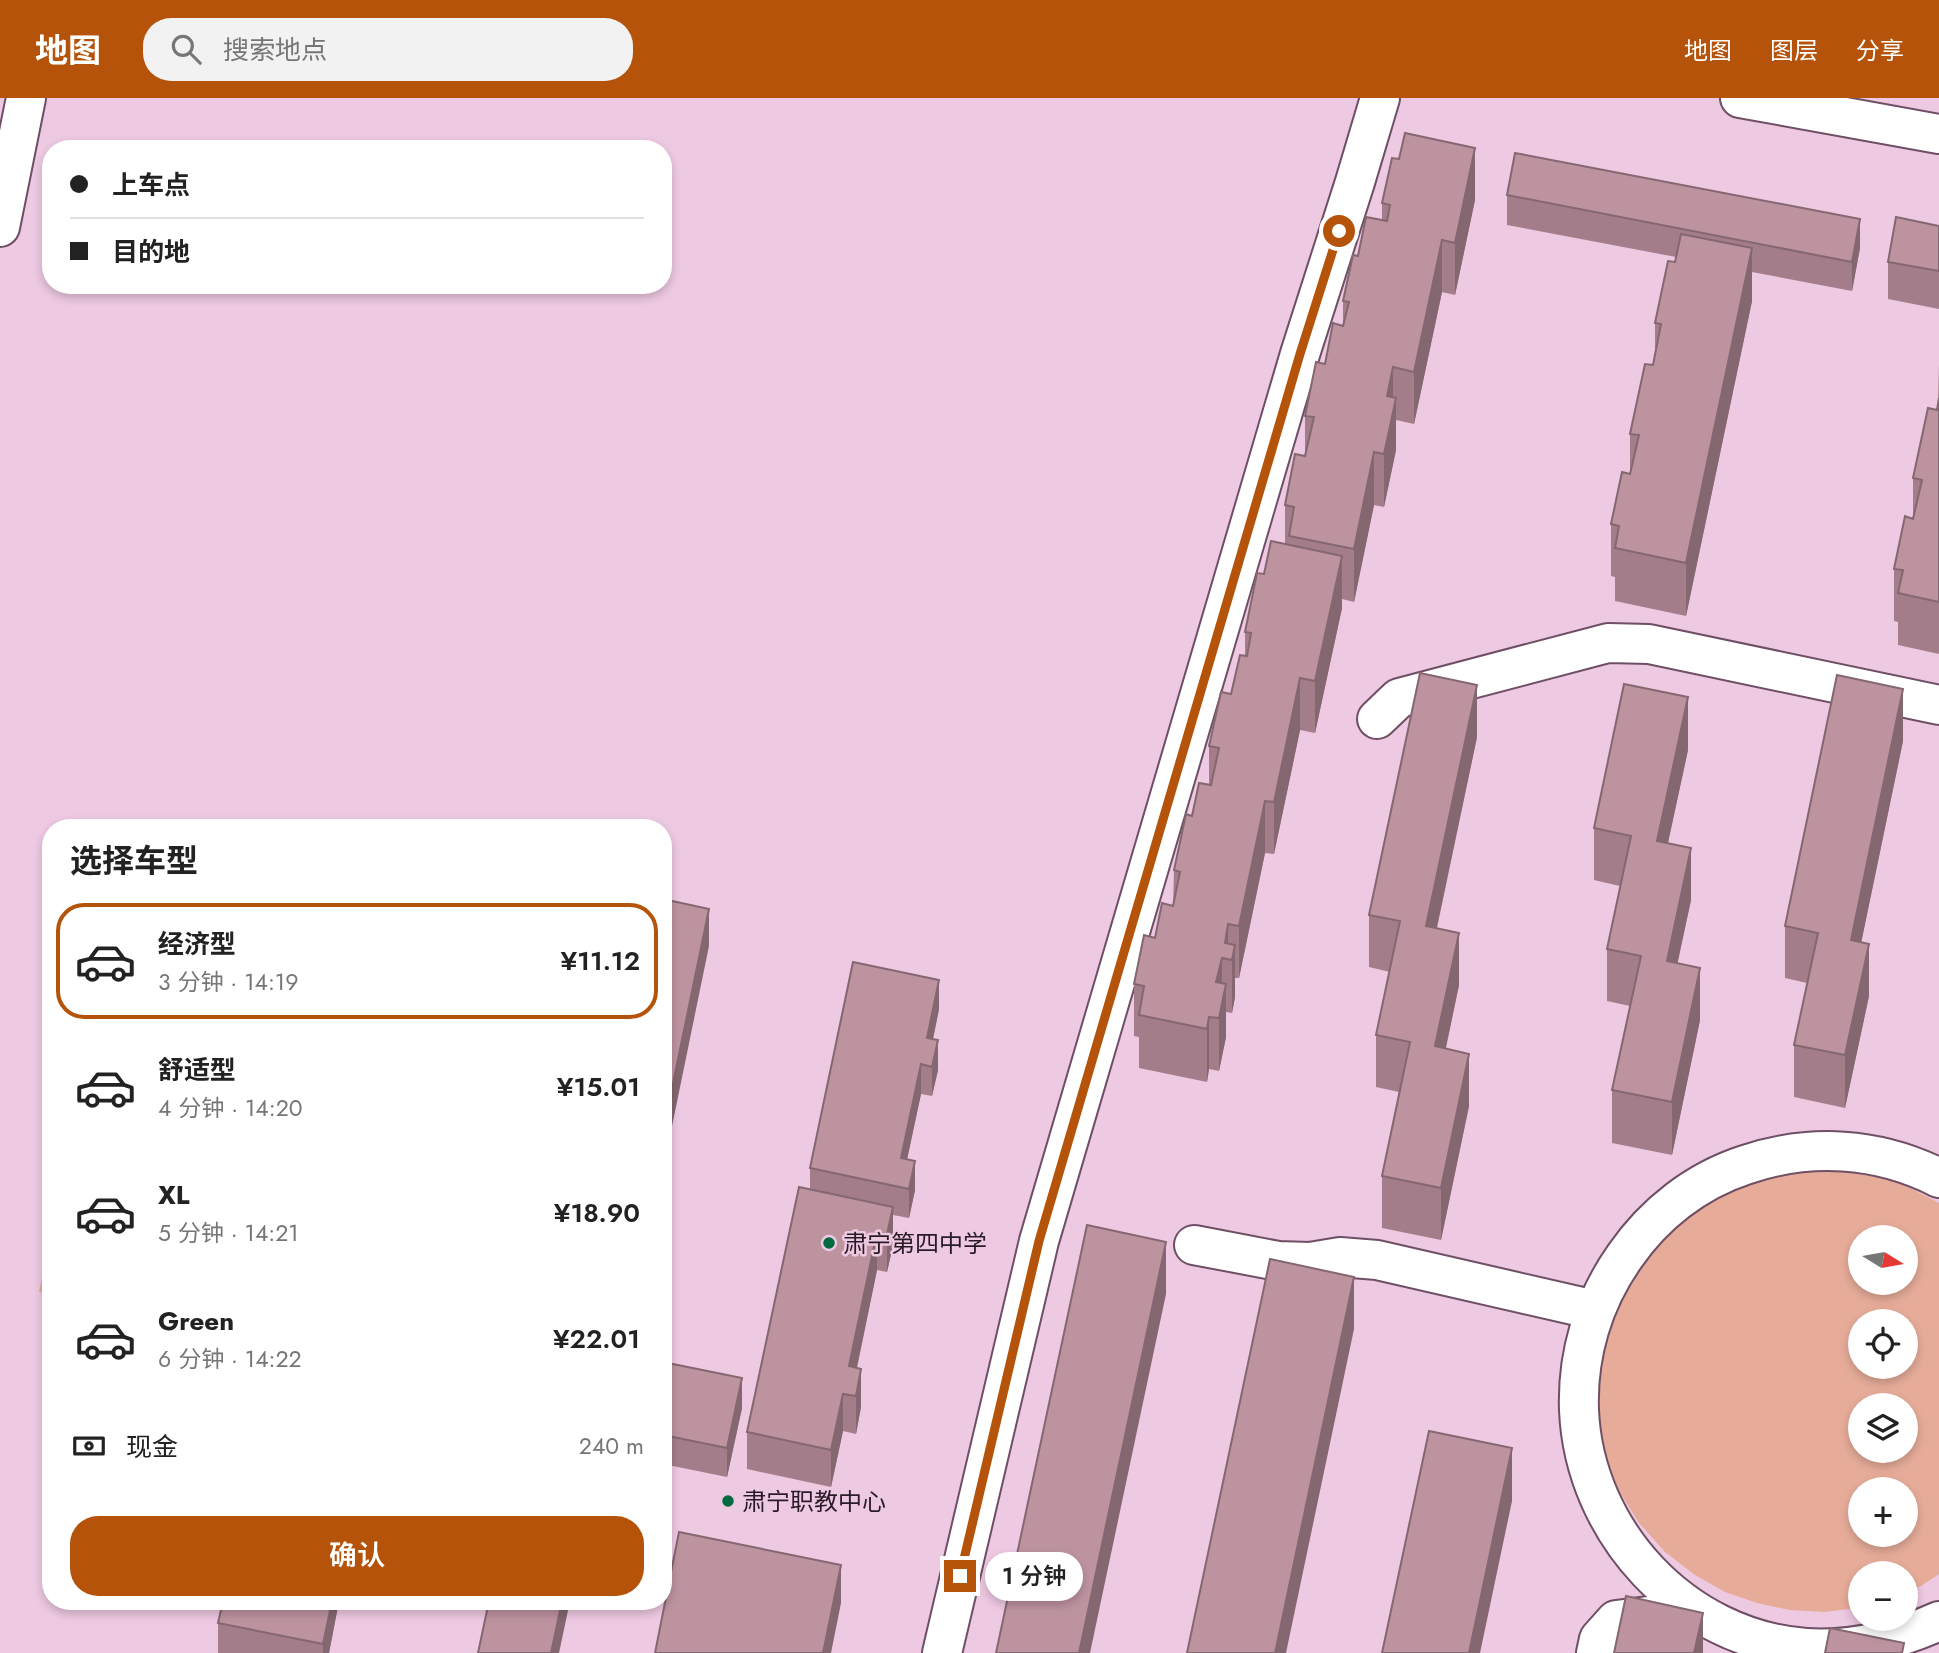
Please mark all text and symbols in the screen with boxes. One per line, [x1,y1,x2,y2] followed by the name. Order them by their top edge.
[143,18,633,81] search box
[35,27,101,74] text: 地图
[167,30,205,68] icon: search
[223,31,327,69] text: 搜索地点
[1684,33,1732,68] text: 地图
[1770,33,1818,68] text: 图层
[1856,33,1904,68] text: 分享
[112,166,190,204] text: 上车点
[1323,215,1355,247] route start
[112,233,190,271] text: 目的地
[70,838,198,884] text: 选择车型
[158,925,236,963] text: 经济型
[74,930,137,993] icon: car
[560,942,640,980] text: ¥11.12
[158,965,298,999] text: 3 分钟 · 14:19
[158,1051,236,1089] text: 舒适型
[74,1056,137,1119] icon: car
[557,1068,640,1106] text: ¥15.01
[158,1091,303,1125] text: 4 分钟 · 14:20
[158,1176,190,1214] text: XL
[74,1182,137,1245] icon: car
[554,1194,640,1232] text: ¥18.90
[158,1216,299,1250] text: 5 分钟 · 14:21
[1848,1225,1918,1295] north arrow
[1848,1225,1918,1631] map controls
[843,1226,987,1261] place label: 肃宁第四中学
[821,1235,837,1251] marker: 肃宁第四中学
[158,1302,234,1340] text: Green
[74,1308,137,1371] icon: car
[1848,1309,1918,1379] button: locate
[553,1320,640,1358] text: ¥22.01
[158,1342,302,1376] text: 6 分钟 · 14:22
[1848,1393,1918,1463] button: layers
[70,1427,108,1465] icon: cash
[126,1428,178,1466] text: 现金
[579,1429,644,1463] text: 240 m
[1848,1477,1918,1547] button: +
[742,1484,886,1519] place label: 肃宁职教中心
[720,1493,736,1509] marker: 肃宁职教中心
[70,1516,644,1596] button: 确认
[984,1552,1082,1600] callout: 1 分钟
[1002,1559,1066,1593] text: 1 分钟
[944,1560,976,1592] route end
[1848,1561,1918,1631] button: −

